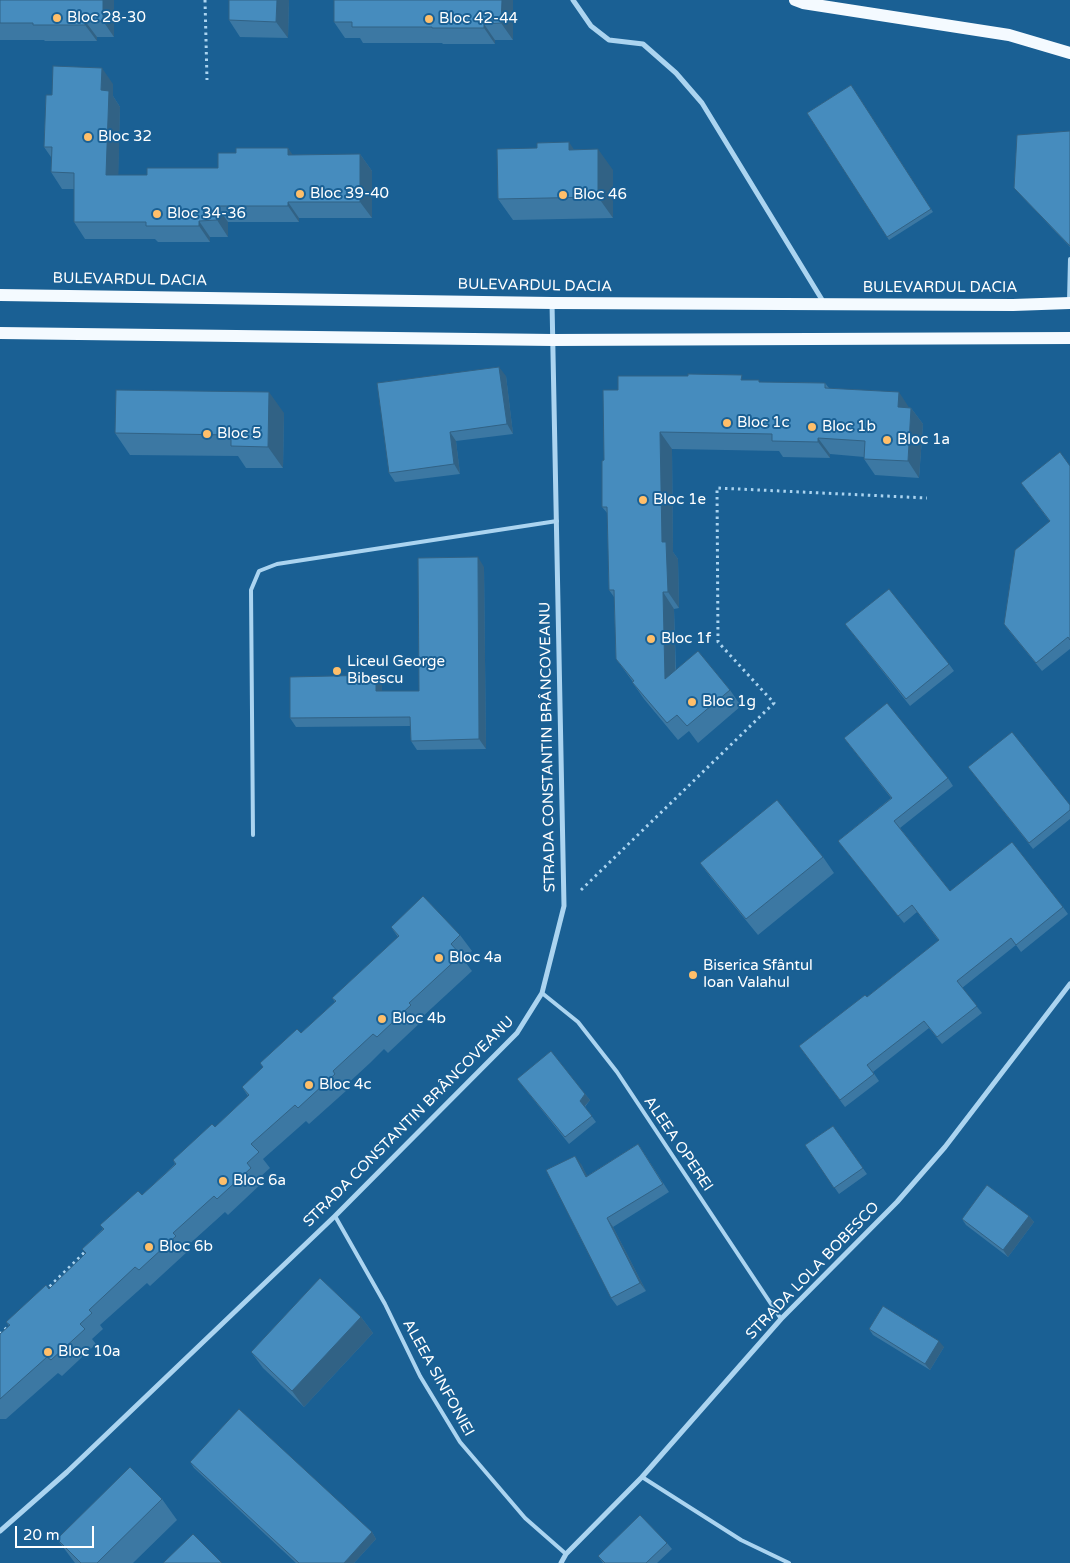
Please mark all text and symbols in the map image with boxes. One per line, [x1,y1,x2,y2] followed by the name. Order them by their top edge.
[67,9,146,27] place label: Bloc 28-30
[439,10,518,28] place label: Bloc 42-44
[51,12,63,24] marker: Bloc 28-30
[423,13,435,25] marker: Bloc 42-44
[98,128,152,146] place label: Bloc 32
[82,131,94,143] marker: Bloc 32
[310,185,389,203] place label: Bloc 39-40
[573,186,627,204] place label: Bloc 46
[294,188,306,200] marker: Bloc 39-40
[557,189,569,201] marker: Bloc 46
[167,205,246,223] place label: Bloc 34-36
[151,208,163,220] marker: Bloc 34-36
[53,270,207,290] street label: BULEVARDUL DACIA
[458,276,612,296] street label: BULEVARDUL DACIA
[863,279,1017,297] street label: BULEVARDUL DACIA
[737,414,789,432] place label: Bloc 1c
[721,417,733,429] marker: Bloc 1c
[822,418,876,436] place label: Bloc 1b
[806,421,818,433] marker: Bloc 1b
[217,425,261,443] place label: Bloc 5
[201,428,213,440] marker: Bloc 5
[897,431,950,449] place label: Bloc 1a
[881,434,893,446] marker: Bloc 1a
[653,491,706,509] place label: Bloc 1e
[637,494,649,506] marker: Bloc 1e
[536,602,560,892] street label: STRADA CONSTANTIN BRÂNCOVEANU
[661,630,711,648] place label: Bloc 1f
[645,633,657,645] marker: Bloc 1f
[347,653,445,688] place label: Liceul George Bibescu
[331,665,343,677] marker: Liceul George Bibescu
[702,693,756,711] place label: Bloc 1g
[686,696,698,708] marker: Bloc 1g
[449,949,502,967] place label: Bloc 4a
[433,952,445,964] marker: Bloc 4a
[703,957,813,992] place label: Biserica Sfântul Ioan Valahul
[687,969,699,981] marker: Biserica Sfântul Ioan Valahul
[392,1010,446,1028] place label: Bloc 4b
[300,1013,518,1231] street label: STRADA CONSTANTIN BRÂNCOVEANU
[376,1013,388,1025] marker: Bloc 4b
[319,1076,371,1094] place label: Bloc 4c
[303,1079,315,1091] marker: Bloc 4c
[640,1093,716,1195] street label: ALEEA OPEREI
[233,1172,286,1190] place label: Bloc 6a
[217,1175,229,1187] marker: Bloc 6a
[743,1199,883,1343] street label: STRADA LOLA BOBESCO
[159,1238,213,1256] place label: Bloc 6b
[143,1241,155,1253] marker: Bloc 6b
[398,1316,478,1440] street label: ALEEA SINFONIEI
[58,1343,120,1361] place label: Bloc 10a
[42,1346,54,1358] marker: Bloc 10a
[18,1516,96,1548] scale bar
[23,1526,60,1544] text: 20 m

